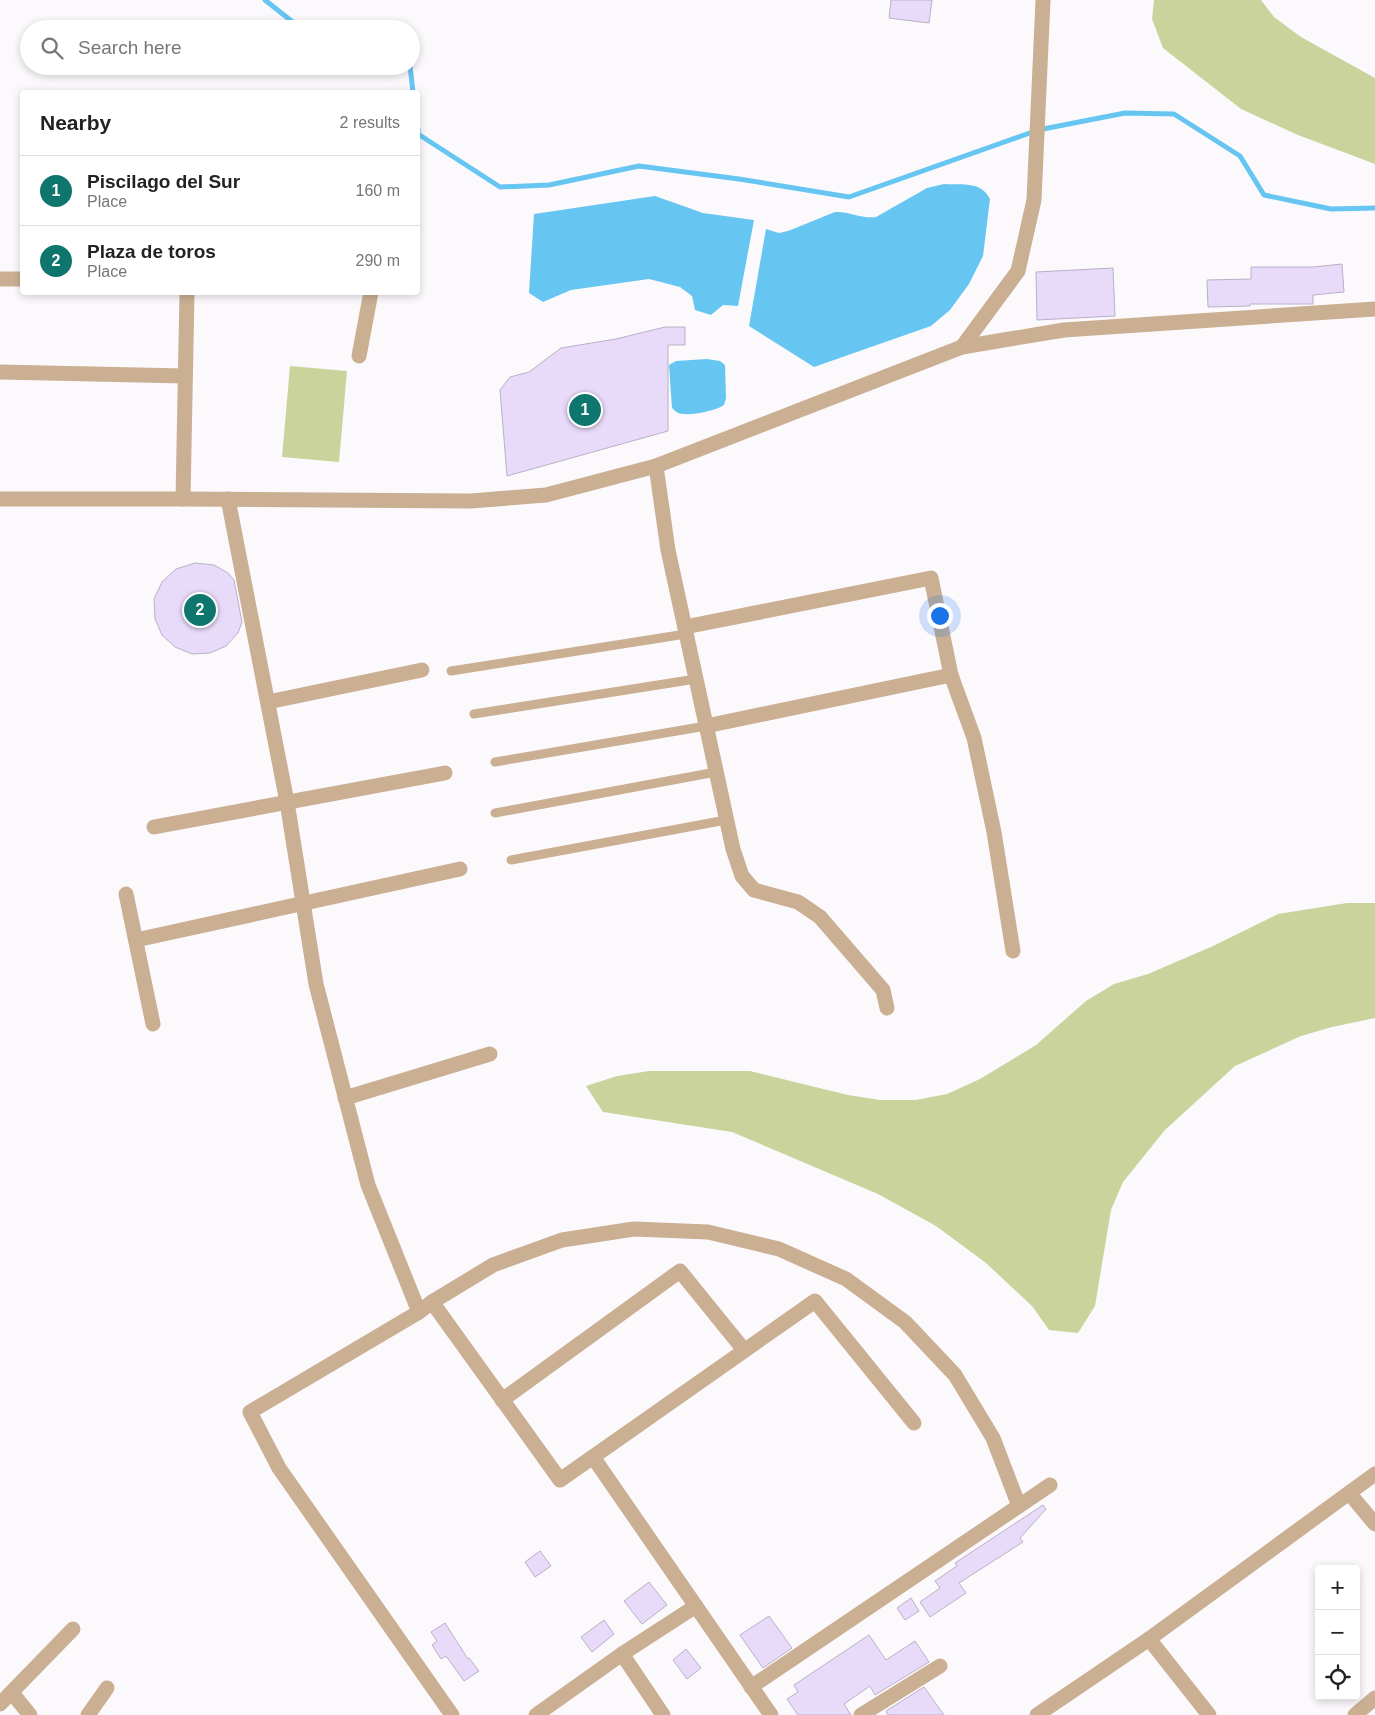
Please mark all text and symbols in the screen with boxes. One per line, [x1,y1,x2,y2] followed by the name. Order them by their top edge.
[20,20,420,75] search box
[38,34,66,62] icon: search
[78,37,182,58] text: Search here
[40,111,111,134] text: Nearby
[340,114,400,131] text: 2 results
[87,171,240,192] text: Piscilago del Sur
[52,182,60,199] text: 1
[356,182,400,199] text: 160 m
[87,193,127,210] text: Place
[87,241,216,262] text: Plaza de toros
[52,252,60,269] text: 2
[356,252,400,269] text: 290 m
[87,263,127,280] text: Place
[569,391,601,429] pin: 1
[184,591,216,629] pin: 2
[927,603,953,629] your location
[1315,1565,1360,1700] map controls
[1315,1565,1360,1610] button: +
[1315,1610,1360,1655] button: −
[1315,1655,1360,1700] button: locate

